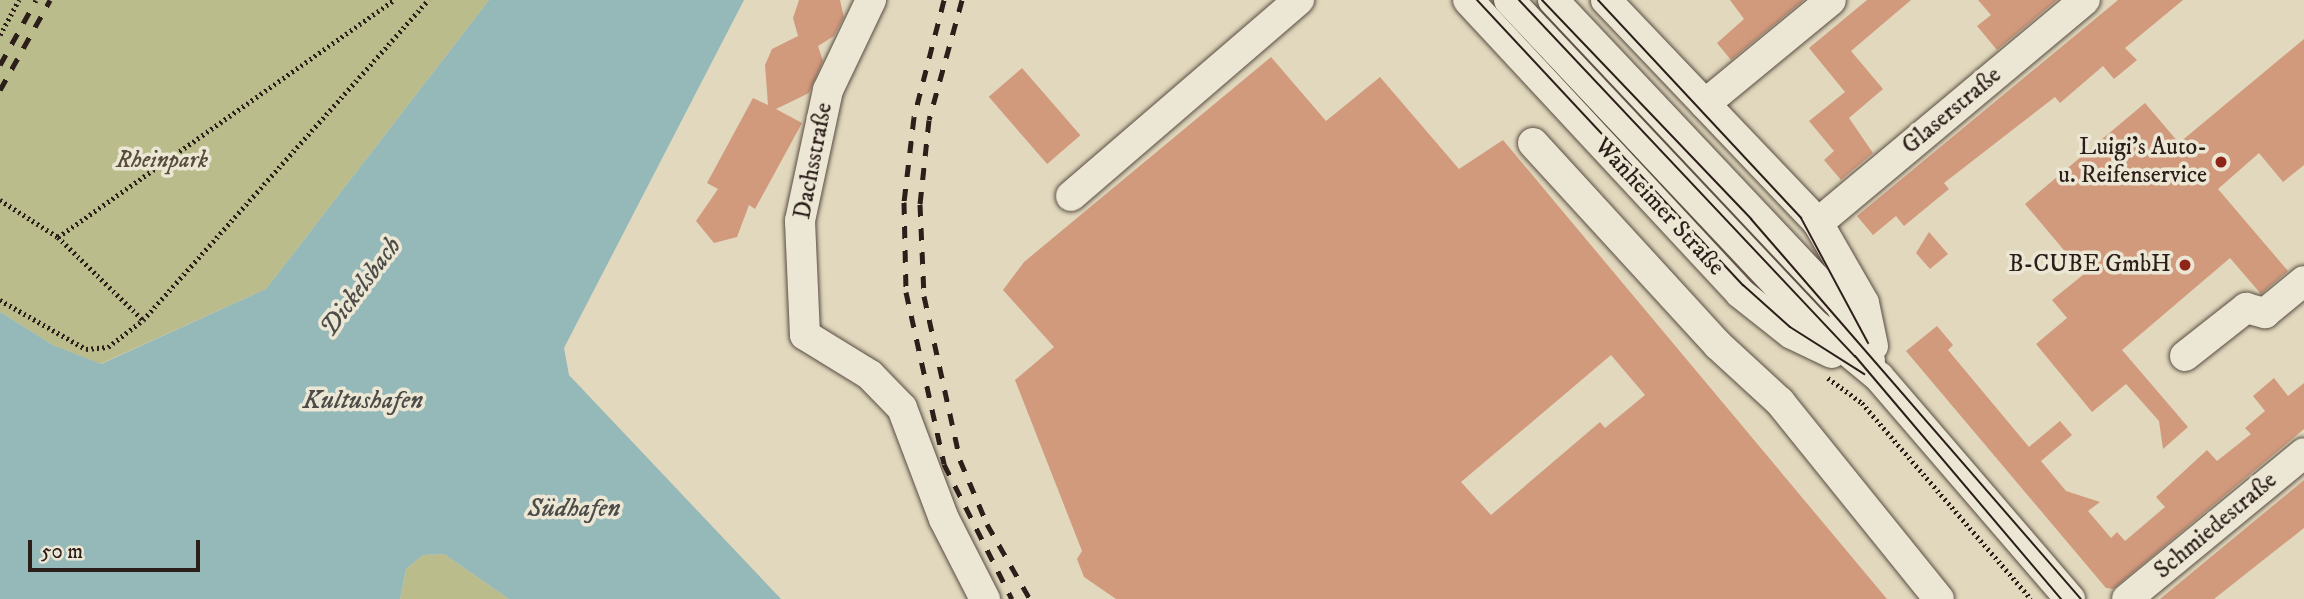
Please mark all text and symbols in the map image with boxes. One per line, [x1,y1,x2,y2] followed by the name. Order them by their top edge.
[1897,61,2007,161] street label: Glaserstraße
[789,100,839,222] street label: Dachsstraße
[1588,132,1730,282] street label: Wanheimer Straße
[2058,134,2207,190] place label: Luigi's Auto- u. Reifenservice
[116,147,208,175] park label: Rheinpark
[2213,154,2229,170] marker: Luigi's Auto- u. Reifenservice
[314,231,408,343] water label: Dickelsbach
[2008,251,2171,279] place label: B-CUBE GmbH
[2177,257,2193,273] marker: B-CUBE GmbH
[303,385,423,417] water label: Kultushafen
[2149,466,2283,586] street label: Schmiedestraße
[527,493,621,525] water label: Südhafen
[32,526,203,570] scale bar
[41,539,83,565] text: 50 m

